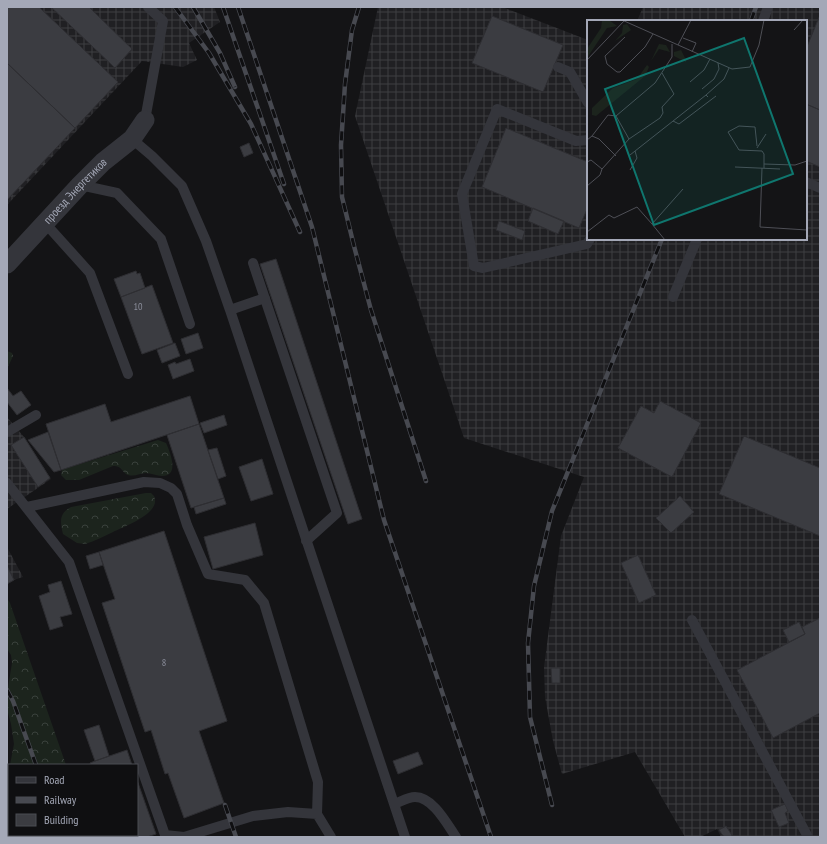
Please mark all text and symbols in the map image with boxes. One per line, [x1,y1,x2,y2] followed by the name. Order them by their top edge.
[587,20,807,240] inset map
[40,154,110,227] street label: проезд Энергетиков
[134,300,143,313] house number: 10
[162,656,166,669] house number: 8
[8,764,138,836] legend
[44,772,64,787] text: Road
[44,792,77,807] text: Railway
[44,812,79,827] text: Building

